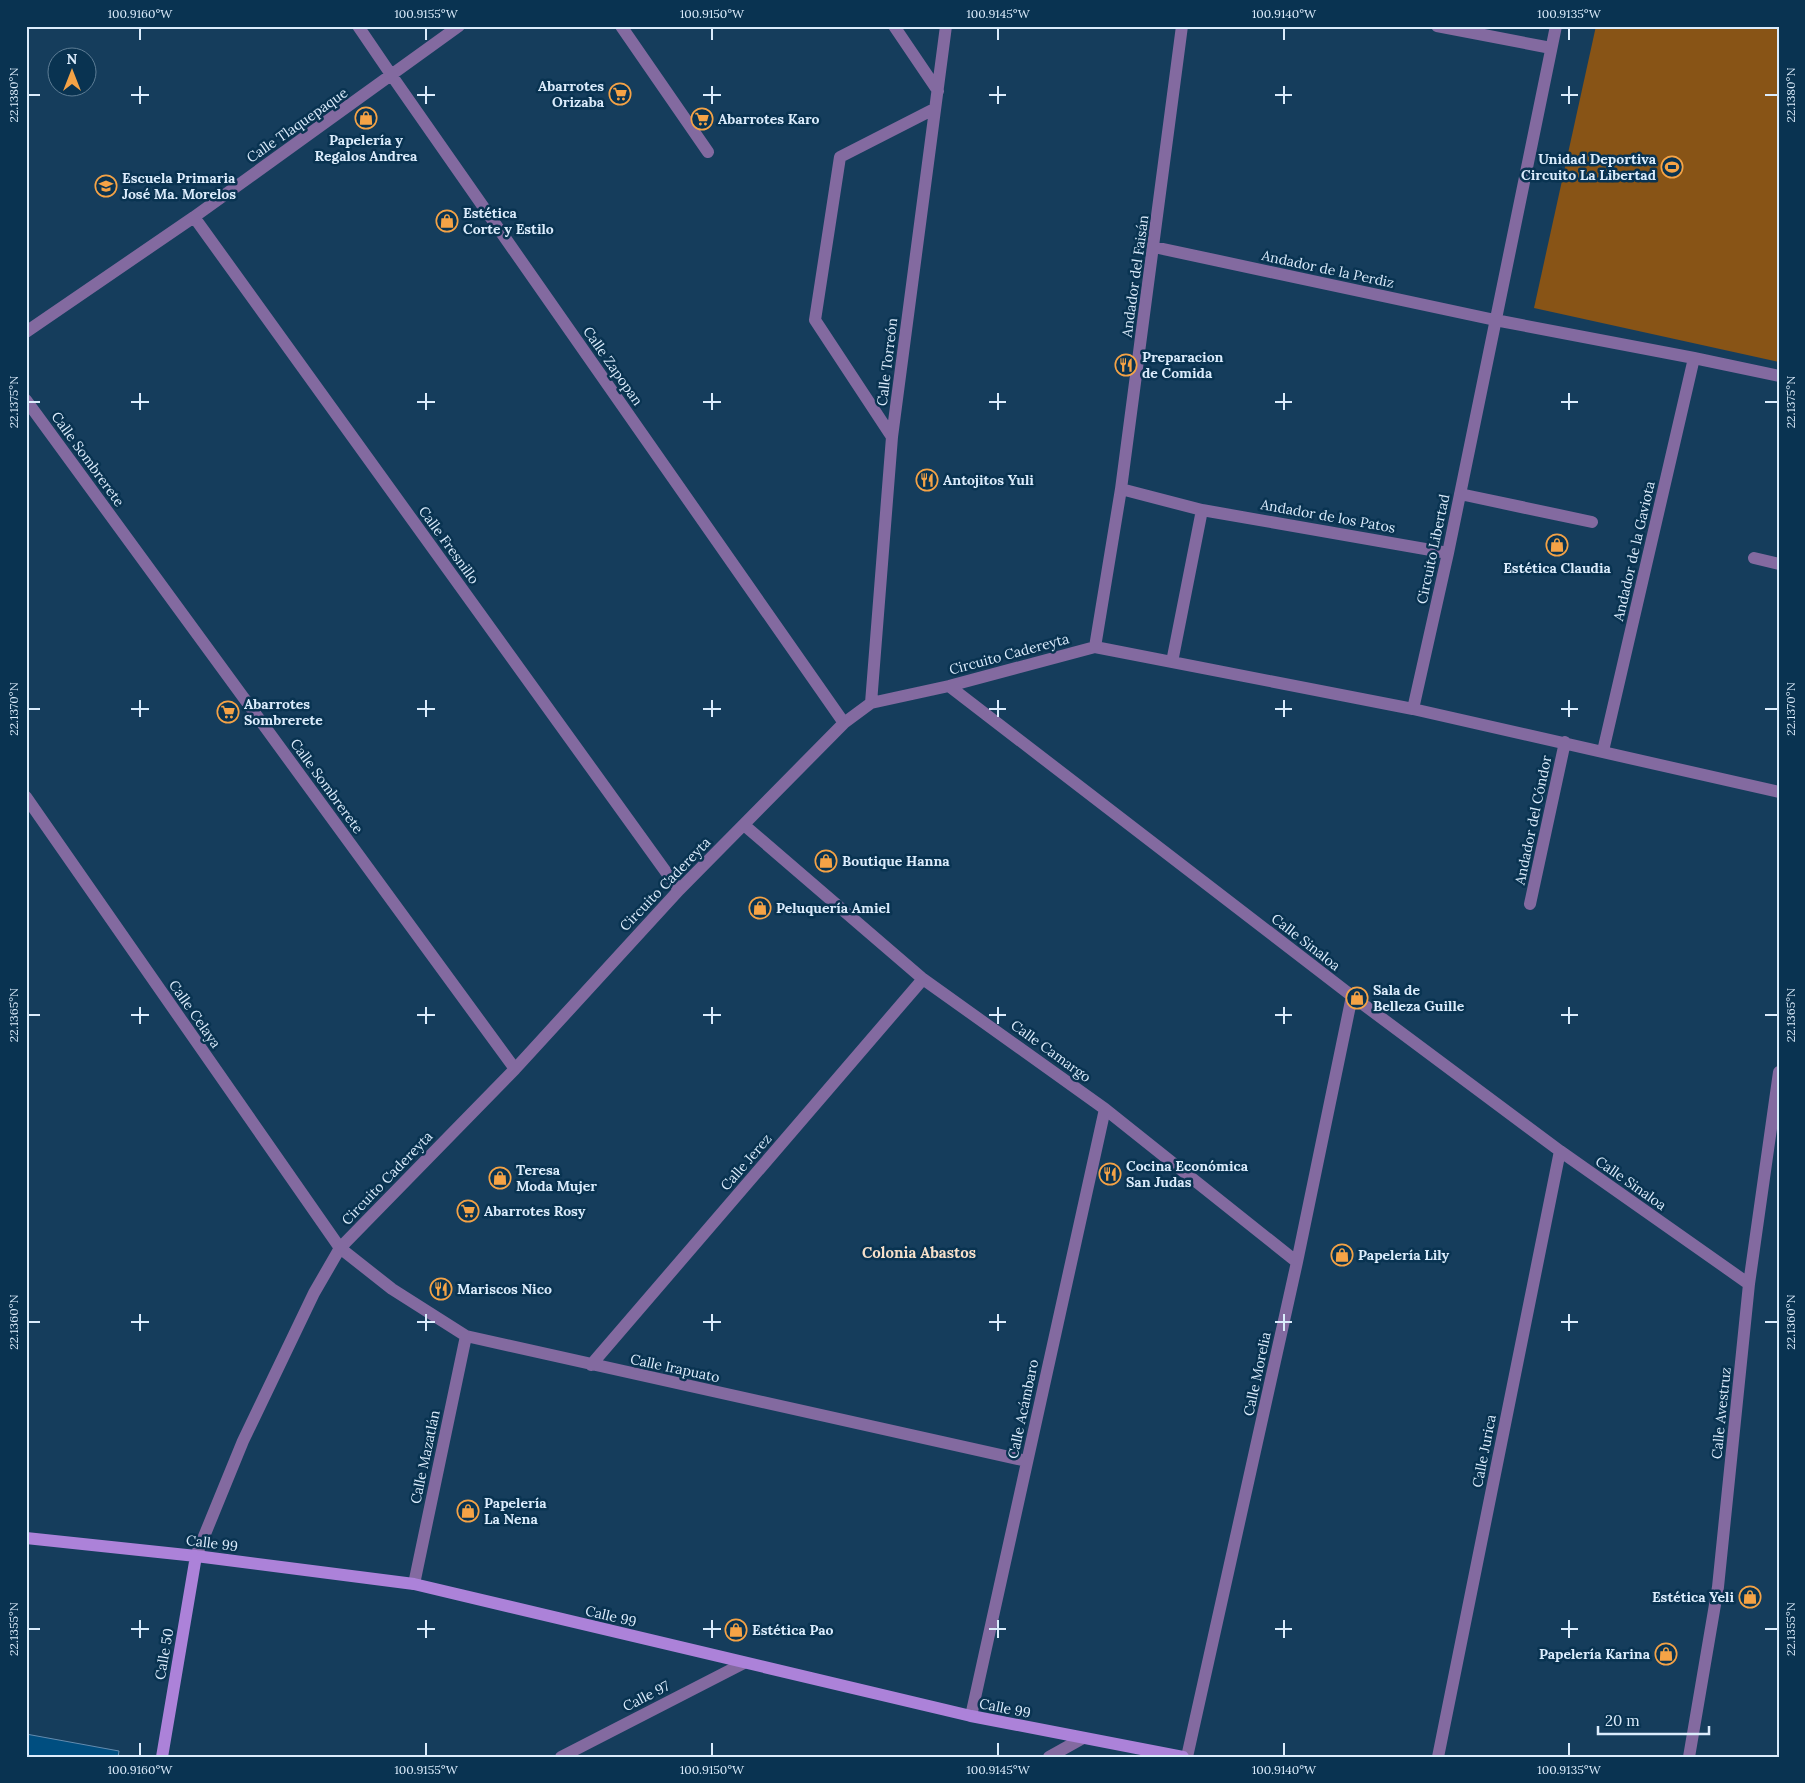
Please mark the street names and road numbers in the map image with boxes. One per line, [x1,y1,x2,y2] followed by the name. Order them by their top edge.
[243,83,351,167] street label: Calle Tlaquepaque
[1117,213,1153,339] street label: Andador del Faisán
[1259,246,1396,292] street label: Andador de la Perdiz
[873,316,901,407] street label: Calle Torreón
[579,323,647,409] street label: Calle Zapopan
[48,408,129,510] street label: Calle Sombrerete
[1609,479,1659,624] street label: Andador de la Gaviota
[1413,492,1453,606] street label: Circuito Libertad
[1258,495,1397,537] street label: Andador de los Patos
[415,503,483,587] street label: Calle Fresnillo
[947,629,1071,679] street label: Circuito Cadereyta
[287,735,368,837] street label: Calle Sombrerete
[1510,754,1555,887] street label: Andador del Cóndor
[616,833,714,935] street label: Circuito Cadereyta
[1268,909,1344,975] street label: Calle Sinaloa
[165,977,225,1051] street label: Calle Celaya
[1007,1016,1095,1086] street label: Calle Camargo
[338,1127,436,1229] street label: Circuito Cadereyta
[717,1130,775,1194] street label: Calle Jerez
[1592,1152,1670,1214] street label: Calle Sinaloa
[1239,1330,1275,1418] street label: Calle Morelia
[629,1350,721,1386] street label: Calle Irapuato
[1004,1358,1042,1460] street label: Calle Acámbaro
[1707,1366,1735,1460] street label: Calle Avestruz
[406,1408,444,1505] street label: Calle Mazatlán
[1468,1413,1500,1489] street label: Calle Jurica
[185,1531,239,1555] street label: Calle 99
[584,1601,638,1631] street label: Calle 99
[151,1627,177,1681] street label: Calle 50
[620,1676,673,1715] street label: Calle 97
[978,1694,1032,1722] street label: Calle 99

